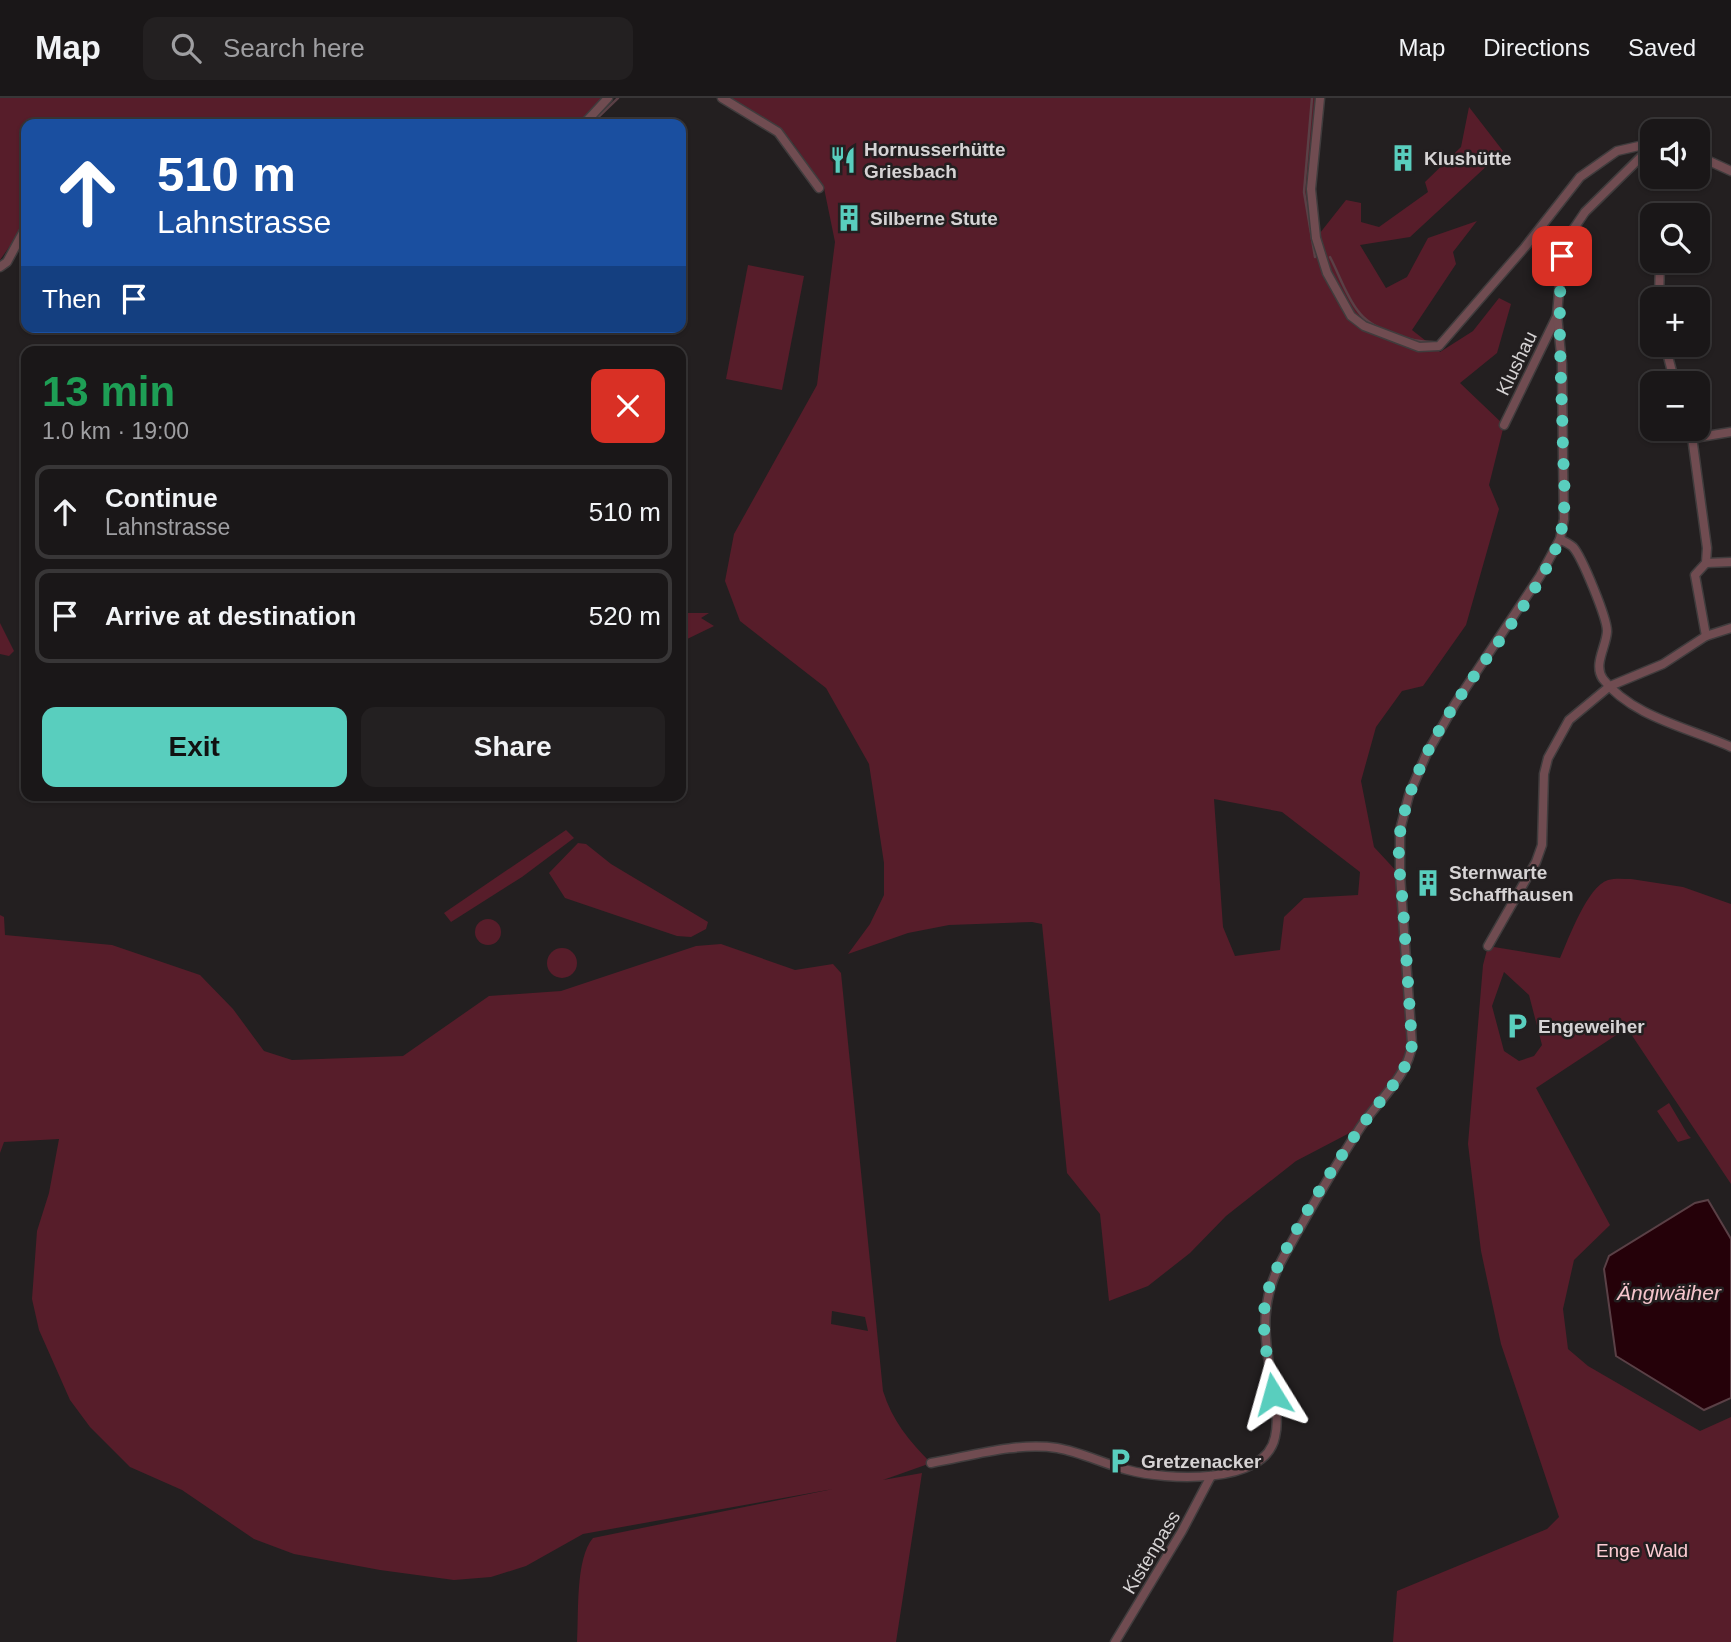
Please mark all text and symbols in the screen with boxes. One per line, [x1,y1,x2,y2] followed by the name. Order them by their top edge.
[143,17,633,80] search box
[35,29,101,66] text: Map
[167,29,205,67] icon: search
[223,33,365,63] text: Search here
[1399,34,1445,61] text: Map
[1483,34,1590,61] text: Directions
[1628,34,1696,61] text: Saved
[1640,119,1710,441] map controls
[1640,119,1710,189] button: sound
[864,139,1005,182] place label: Hornusserhütte Griesbach
[1388,143,1418,173] building icon: Klushütte
[828,145,858,175] restaurant icon: Hornusserhütte Griesbach
[42,147,133,238] icon: ahead
[157,147,296,201] text: 510 m
[1424,148,1512,169] place label: Klushütte
[834,203,864,233] building icon: Silberne Stute
[1640,203,1710,273] button: search
[157,204,331,240] text: Lahnstrasse
[870,208,998,229] place label: Silberne Stute
[1532,226,1592,286] pin
[1543,237,1581,275] icon: arrive
[115,280,153,318] icon: arrive
[42,284,101,314] text: Then
[1640,287,1710,357] button: +
[1492,328,1541,399] street label: Klushau
[42,368,175,415] text: 13 min
[591,369,665,443] button: close
[1640,371,1710,441] button: −
[42,418,189,444] text: 1.0 km · 19:00
[105,483,218,513] text: Continue
[46,493,84,531] icon: ahead
[589,497,661,527] text: 510 m
[105,514,230,540] text: Lahnstrasse
[46,597,84,635] icon: arrive
[105,601,356,631] text: Arrive at destination
[589,601,661,631] text: 520 m
[42,707,347,787] button: Exit
[361,707,665,787] button: Share
[1449,862,1574,905] place label: Sternwarte Schaffhausen
[1413,868,1443,898] building icon: Sternwarte Schaffhausen
[1502,1011,1532,1041] parking icon: Engeweiher
[1538,1016,1645,1037] place label: Engeweiher
[1616,1281,1722,1304] water label: Ängiwäiher
[1236,1357,1310,1431] position arrow
[1105,1446,1135,1476] parking icon: Gretzenacker
[1141,1451,1262,1472] place label: Gretzenacker
[1118,1507,1184,1598] street label: Kistenpass
[1596,1540,1688,1561] park label: Enge Wald

